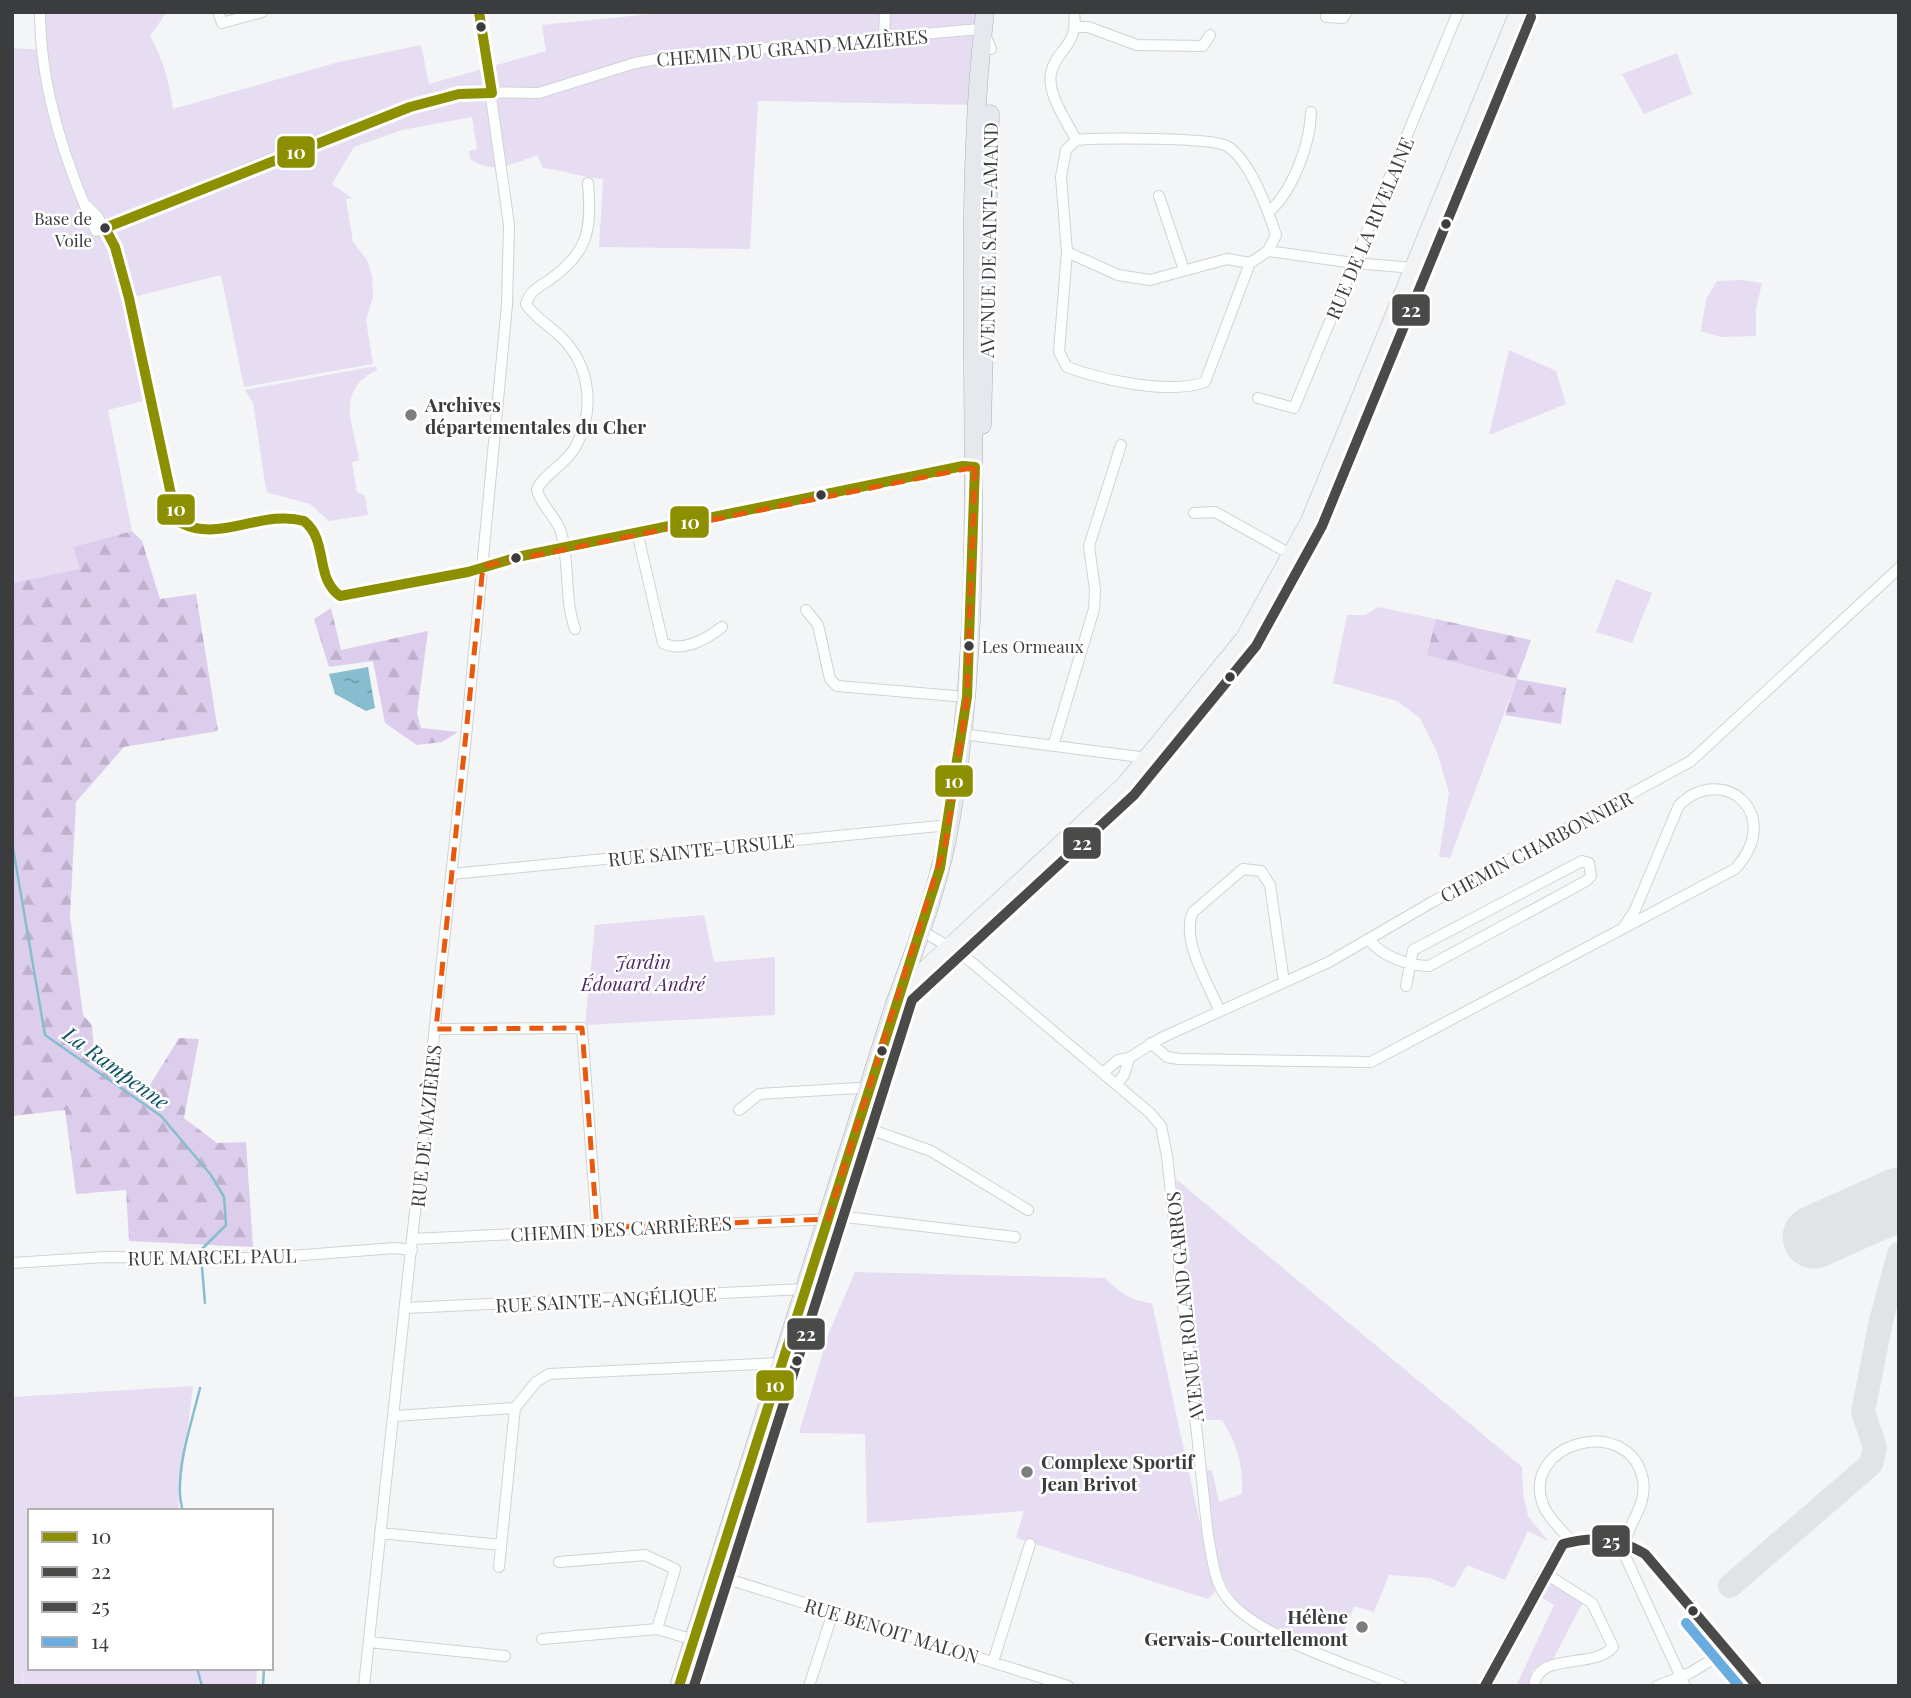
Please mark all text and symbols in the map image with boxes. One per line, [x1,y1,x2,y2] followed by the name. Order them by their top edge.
[474,20,488,34] unlabelled marker
[655,22,929,72] street label: CHEMIN DU GRAND MAZIÈRES
[973,122,1003,359] street label: AVENUE DE SAINT-AMAND
[1319,133,1419,323] street label: RUE DE LA RIVELAINE
[276,135,316,169] line badge: 10
[286,138,306,164] text: 10
[34,207,92,251] place label: Base de Voile
[1439,217,1453,231] unlabelled marker
[98,221,112,235] marker: Base de Voile
[1391,293,1431,327] line badge: 22
[1401,296,1421,322] text: 22
[424,391,646,439] place label: Archives départementales du Cher
[403,407,419,423] marker: Archives départementales du Cher
[814,488,828,502] unlabelled marker
[156,493,196,526] line badge: 10
[166,495,186,521] text: 10
[669,505,710,539] line badge: 10
[680,508,700,534] text: 10
[509,551,523,565] unlabelled marker
[982,635,1084,657] place label: Les Ormeaux
[962,639,976,653] marker: Les Ormeaux
[1223,670,1237,684] unlabelled marker
[934,764,974,798] line badge: 10
[944,767,964,793] text: 10
[1435,784,1637,908] street label: CHEMIN CHARBONNIER
[607,826,795,872] street label: RUE SAINTE-URSULE
[1062,826,1102,860] line badge: 22
[1072,829,1092,855] text: 22
[580,948,707,996] park label: Jardin Édouard André
[58,1019,176,1115] water label: La Rampenne
[404,1043,446,1209] street label: RUE DE MAZIÈRES
[875,1044,889,1058] unlabelled marker
[1159,1190,1209,1425] street label: AVENUE ROLAND GARROS
[510,1209,732,1247] street label: CHEMIN DES CARRIÈRES
[127,1242,297,1270] street label: RUE MARCEL PAUL
[495,1280,717,1318] street label: RUE SAINTE-ANGÉLIQUE
[786,1317,826,1351] line badge: 22
[796,1320,816,1346] text: 22
[790,1354,804,1368] unlabelled marker
[755,1369,795,1402] line badge: 10
[765,1371,785,1397] text: 10
[1040,1448,1196,1496] place label: Complexe Sportif Jean Brivot
[1019,1464,1035,1480] marker: Complexe Sportif Jean Brivot
[28,1509,273,1670] legend
[91,1521,111,1549] text: 10
[1591,1524,1631,1558] line badge: 25
[1602,1527,1621,1553] text: 25
[91,1556,111,1584] text: 22
[91,1591,110,1619] text: 25
[802,1591,982,1669] street label: RUE BENOIT MALON
[1144,1603,1348,1651] place label: Hélène Gervais-Courtellemont
[1686,1604,1700,1618] unlabelled marker
[1354,1619,1370,1635] marker: Hélène Gervais-Courtellemont
[91,1626,109,1654] text: 14

